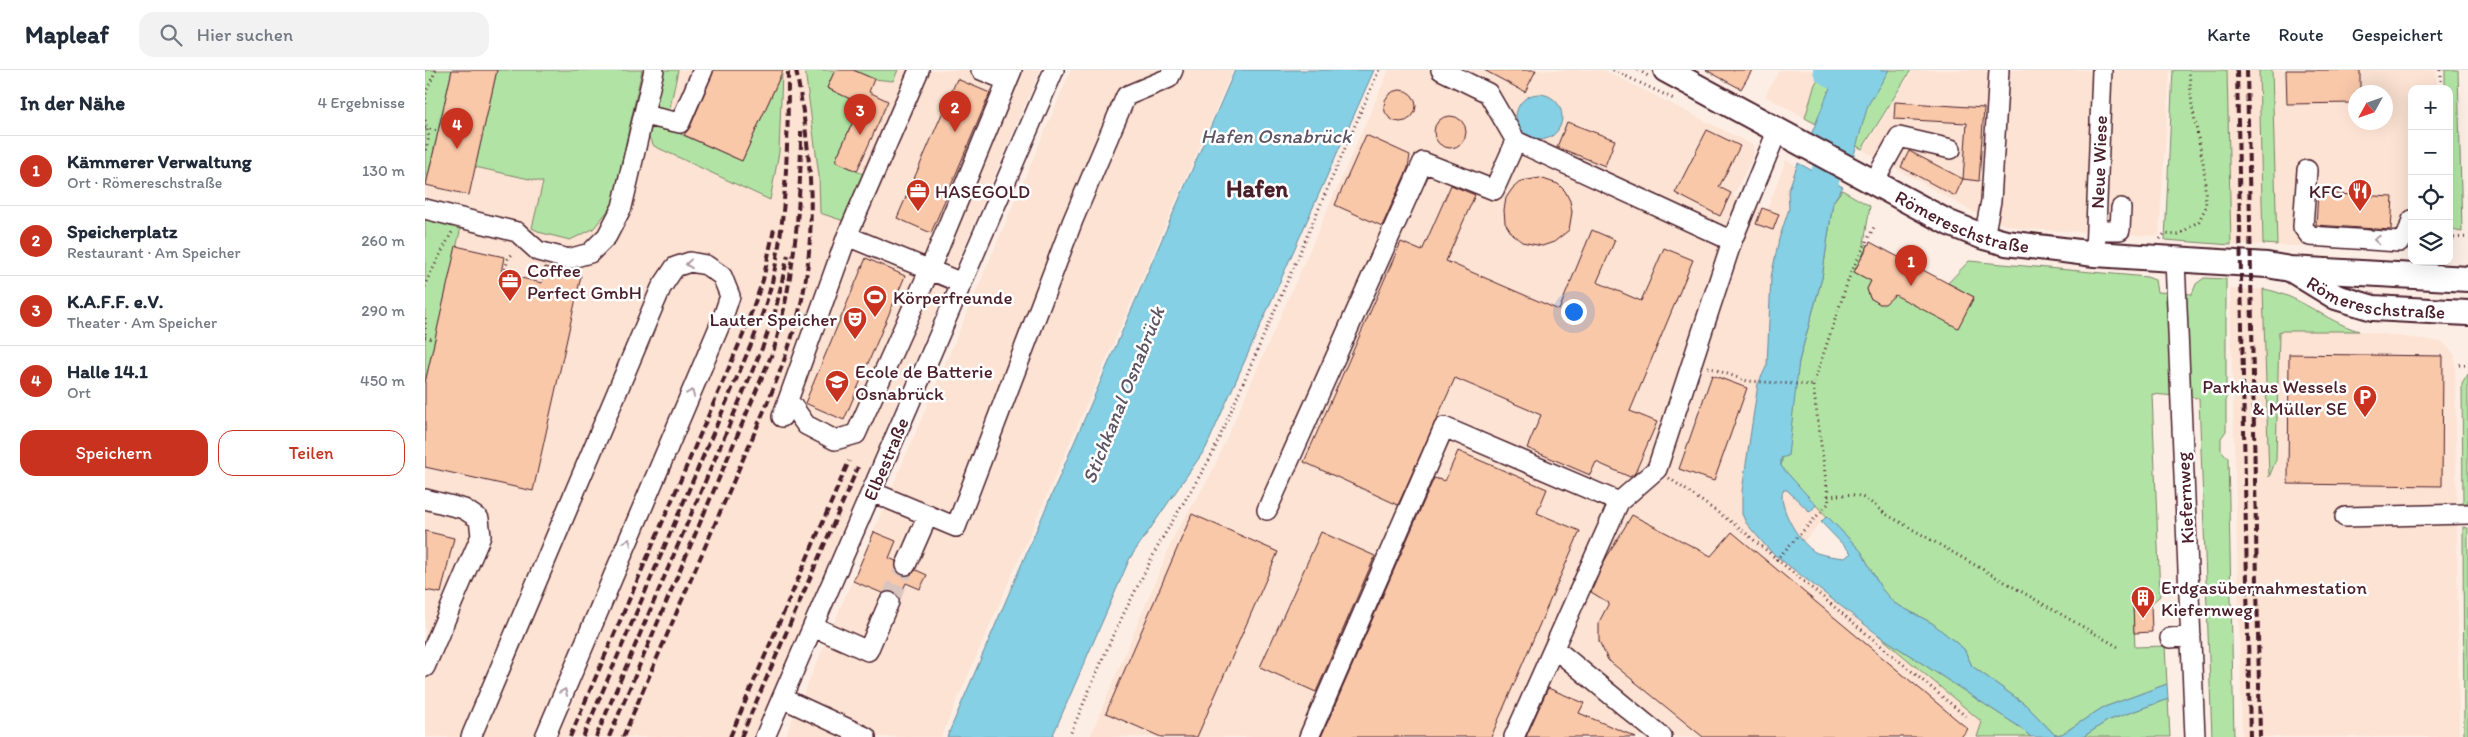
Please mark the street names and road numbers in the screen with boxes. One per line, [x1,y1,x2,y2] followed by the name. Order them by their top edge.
[2086,115,2112,209] street label: Neue Wiese
[1891,185,2031,257] street label: Römereschstraße
[2303,270,2446,323] street label: Römereschstraße
[858,414,914,504] street label: Elbestraße
[2171,451,2199,545] street label: Kiefernweg

